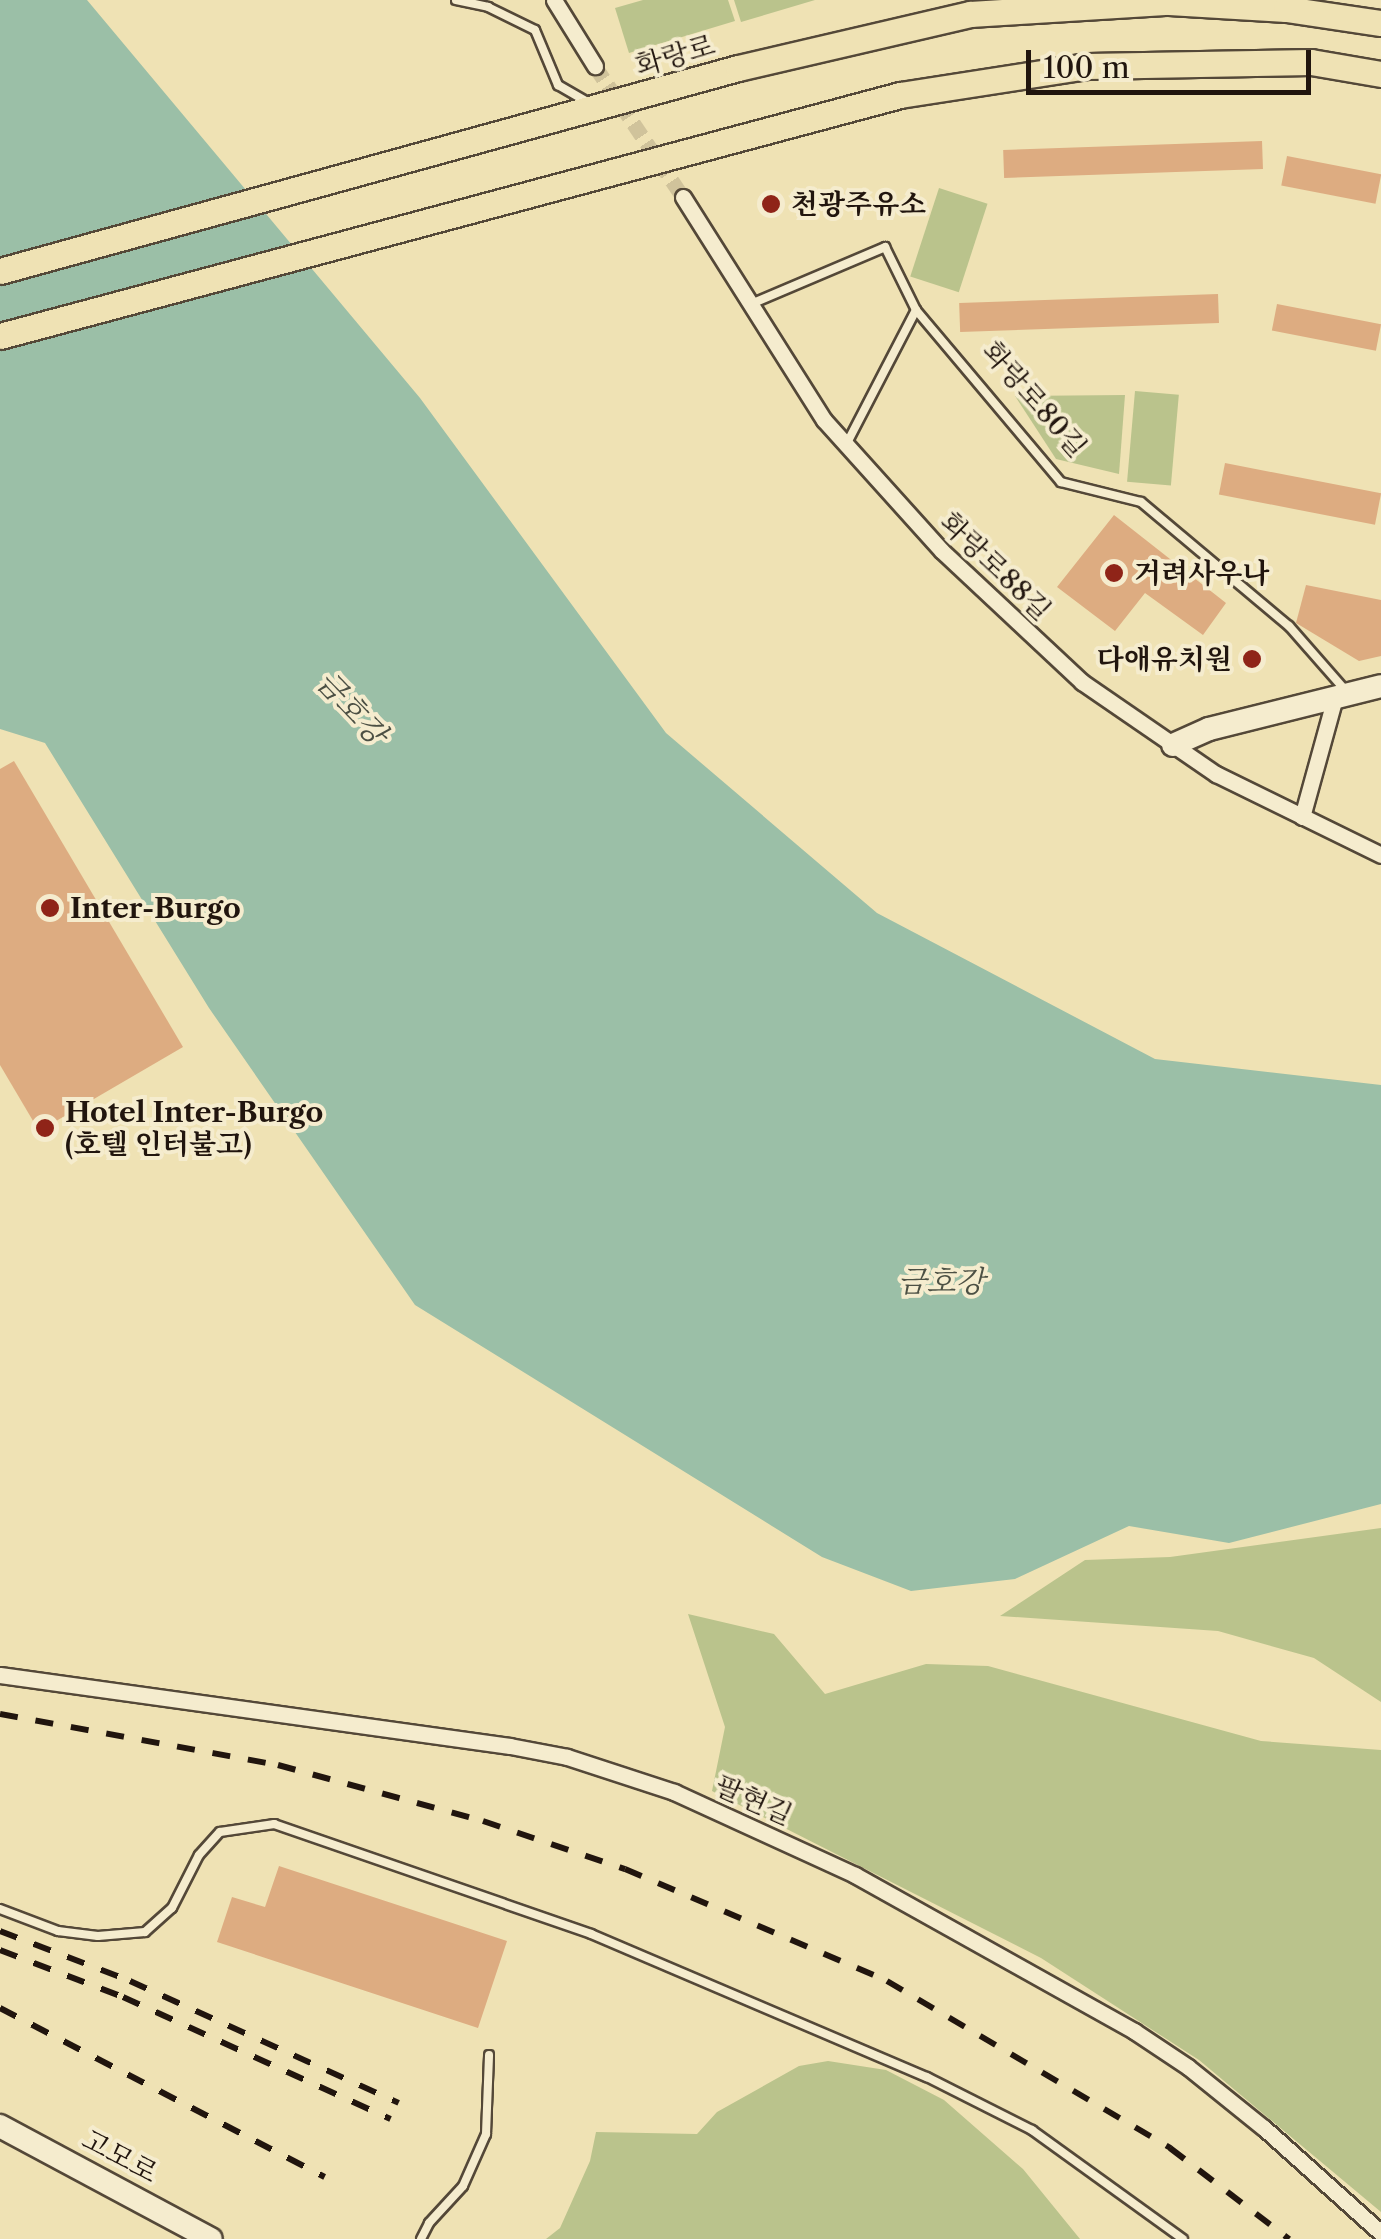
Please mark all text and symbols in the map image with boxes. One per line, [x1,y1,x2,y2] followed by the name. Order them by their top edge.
[631,28,719,82] street label: 화랑로
[1031,30,1316,92] scale bar
[1043,49,1130,86] text: 100 m
[791,187,926,221] place label: 천광주유소
[760,193,782,215] marker: 천광주유소
[976,334,1094,464] street label: 화랑로80길
[933,505,1059,627] street label: 화랑로88길
[1134,556,1269,590] place label: 거려사우나
[1103,562,1125,584] marker: 거려사우나
[1097,642,1232,676] place label: 다애유치원
[1241,648,1263,670] marker: 다애유치원
[308,664,394,752] water label: 금호강
[70,891,241,925] place label: Inter-Burgo
[39,897,61,919] marker: Inter-Burgo
[65,1095,323,1161] place label: Hotel Inter-Burgo (호텔 인터불고)
[34,1117,56,1139] marker: Hotel Inter-Burgo (호텔 인터불고)
[898,1264,984,1300] water label: 금호강
[710,1768,798,1832] street label: 팔현길
[76,2122,164,2190] street label: 고모로

